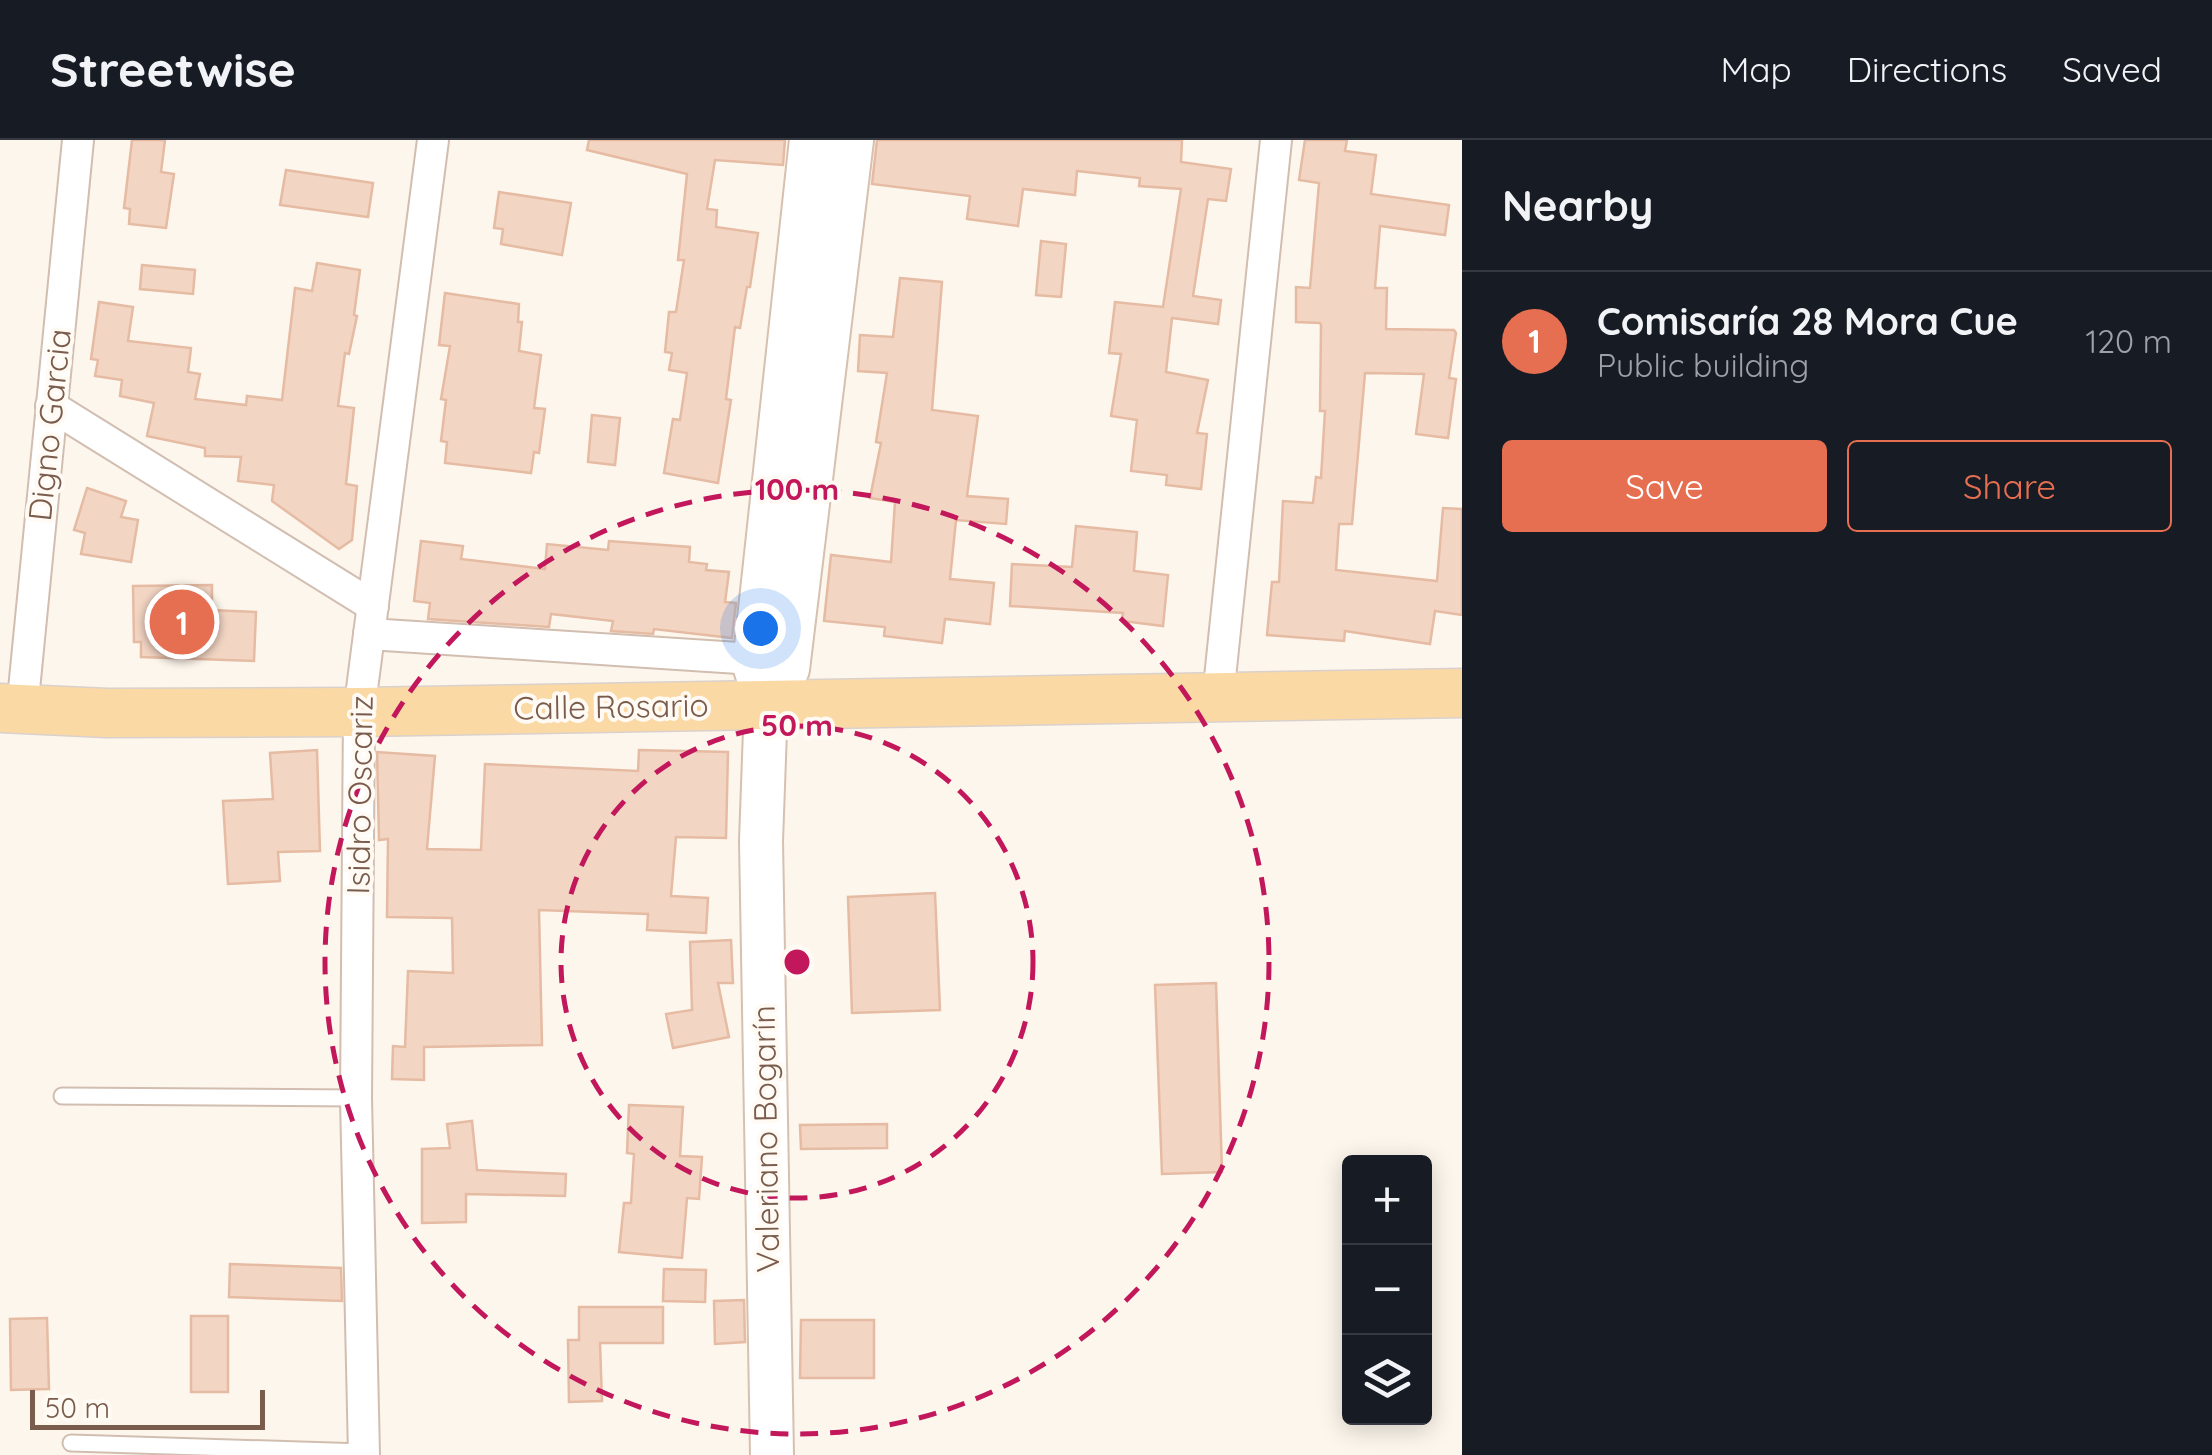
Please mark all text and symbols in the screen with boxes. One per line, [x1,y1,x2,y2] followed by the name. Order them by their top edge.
[50,39,296,99] text: Streetwise
[1720,47,1792,91] text: Map
[1847,47,2007,91] text: Directions
[2062,47,2162,91] text: Saved
[1502,179,1653,232] text: Nearby
[1597,297,2018,345] text: Comisaría 28 Mora Cue
[1528,321,1541,361] text: 1
[2085,321,2172,361] text: 120 m
[19,327,79,523] street label: Digno Garcia
[1597,345,1809,385] text: Public building
[1502,440,1827,532] button: Save
[1847,440,2172,532] button: Share
[755,470,839,508] text: 100 m
[150,584,214,660] pin: 1
[735,603,786,654] your location
[513,684,709,728] street label: Calle Rosario
[337,695,381,895] street label: Isidro Oscariz
[761,706,833,744] text: 50 m
[779,944,815,980] centre of rings
[743,1005,787,1273] street label: Valeriano Bogarín
[1342,1155,1432,1425] map controls
[1342,1155,1432,1245] button: +
[1342,1245,1432,1335] button: −
[1342,1335,1432,1425] button: layers
[30,1385,265,1430] scale bar
[45,1390,110,1425] text: 50 m

